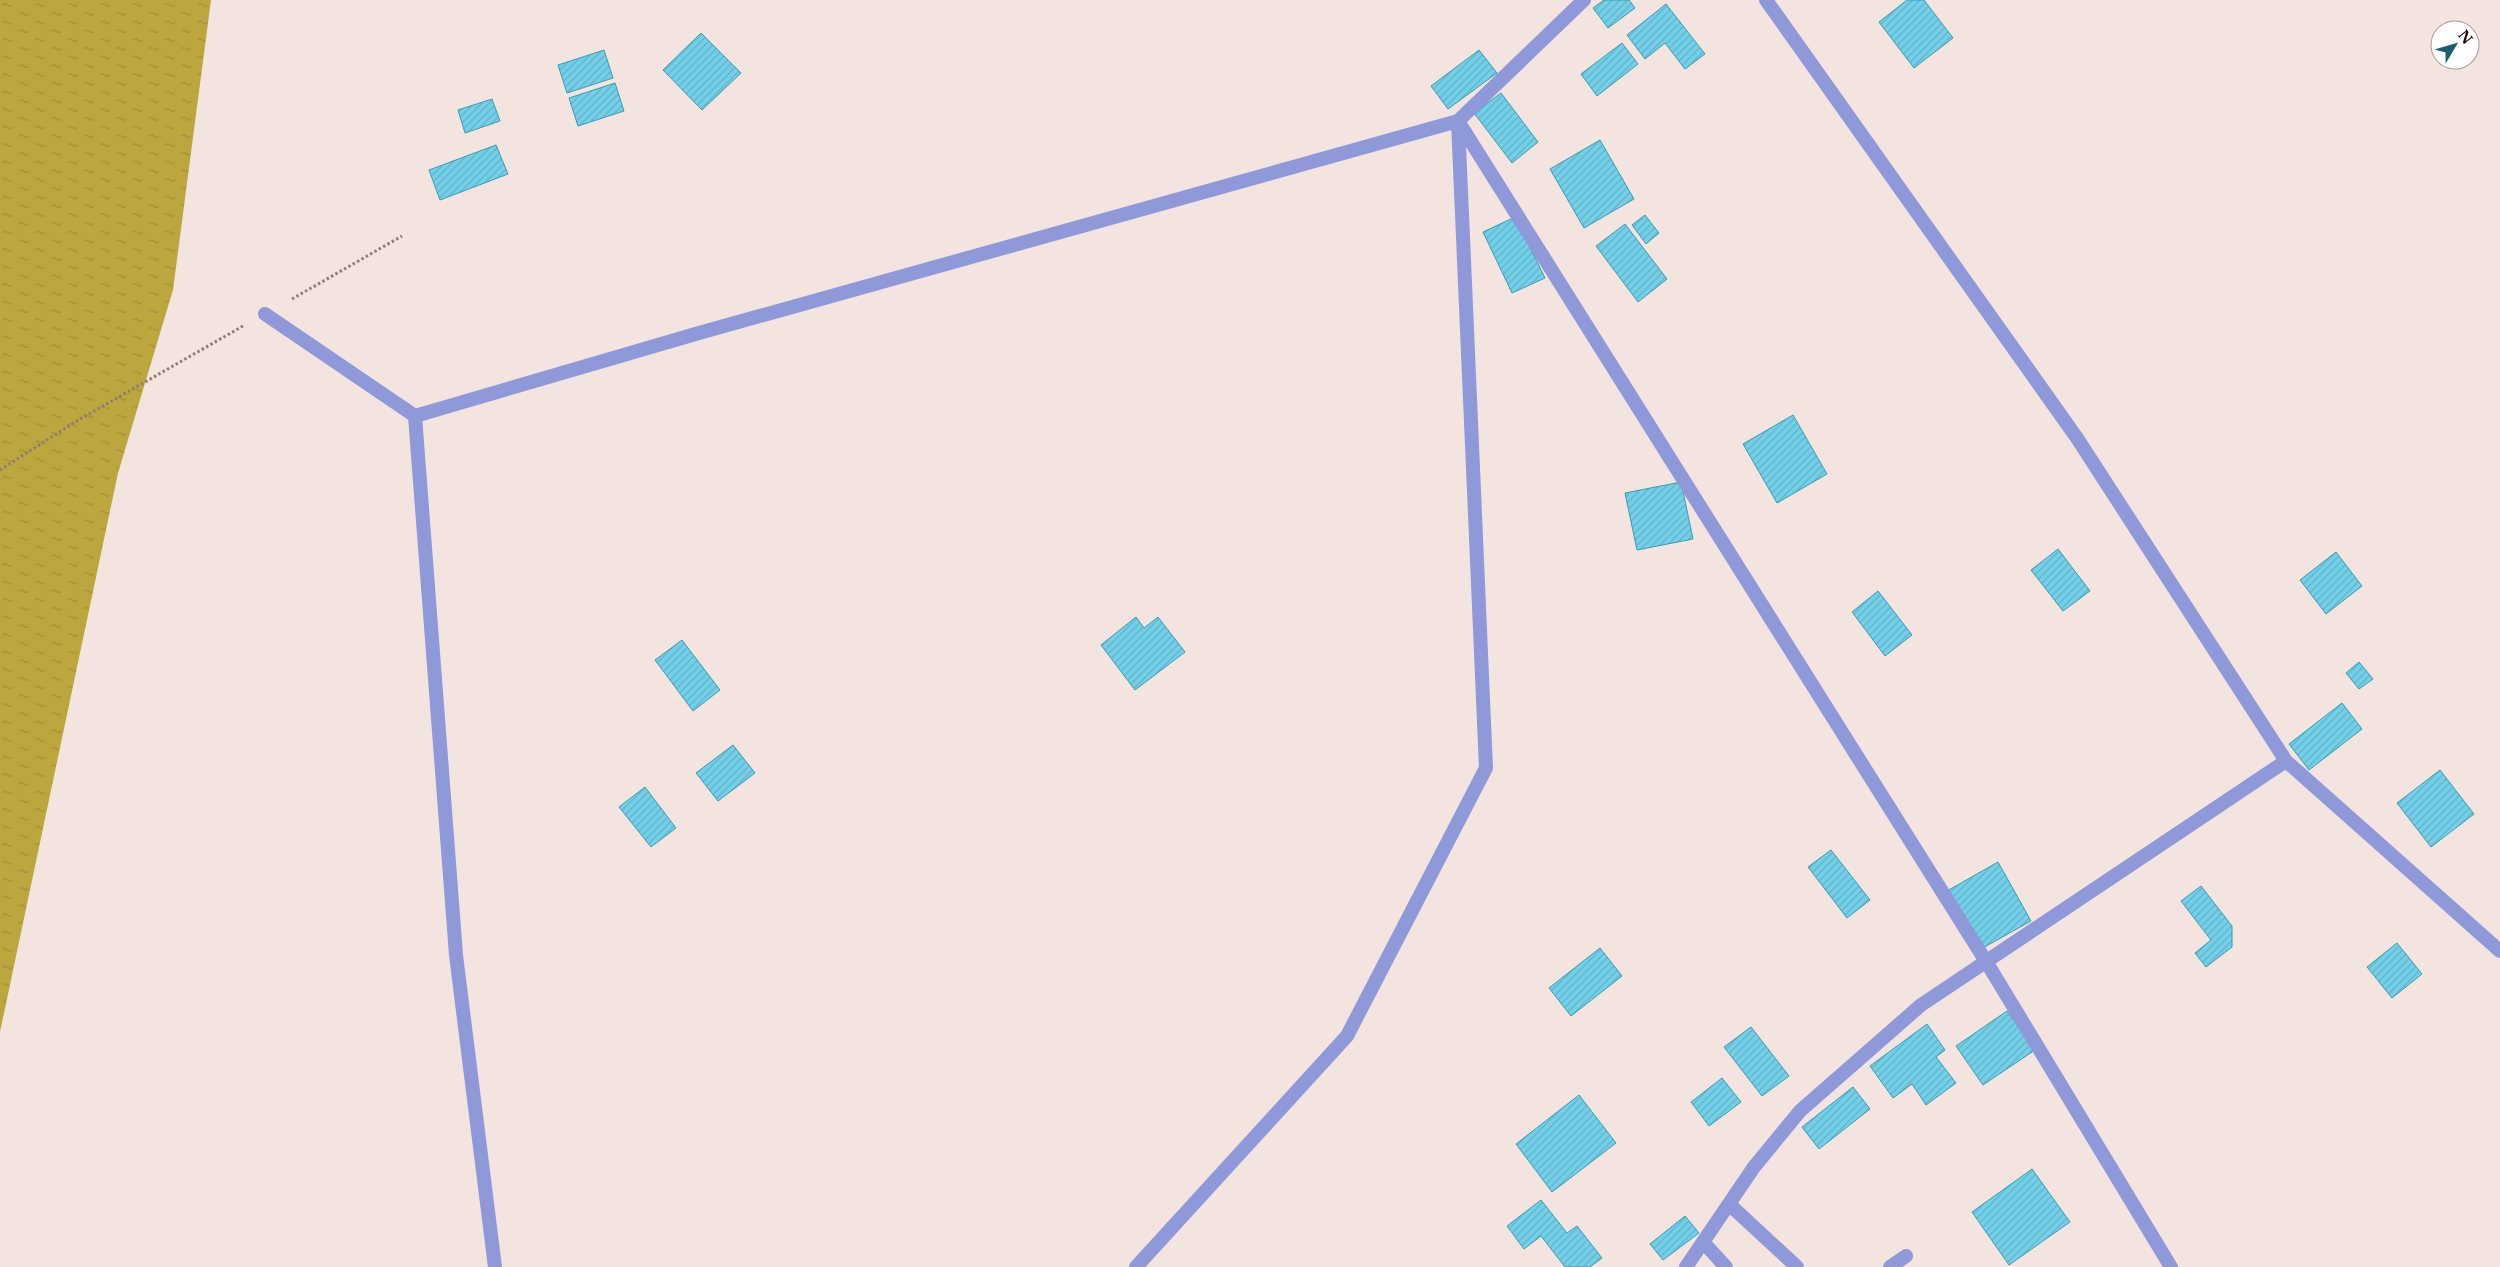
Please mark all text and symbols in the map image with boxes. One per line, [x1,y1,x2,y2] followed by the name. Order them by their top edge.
[2430,20,2480,70] north arrow
[2454,26,2476,48] text: N

